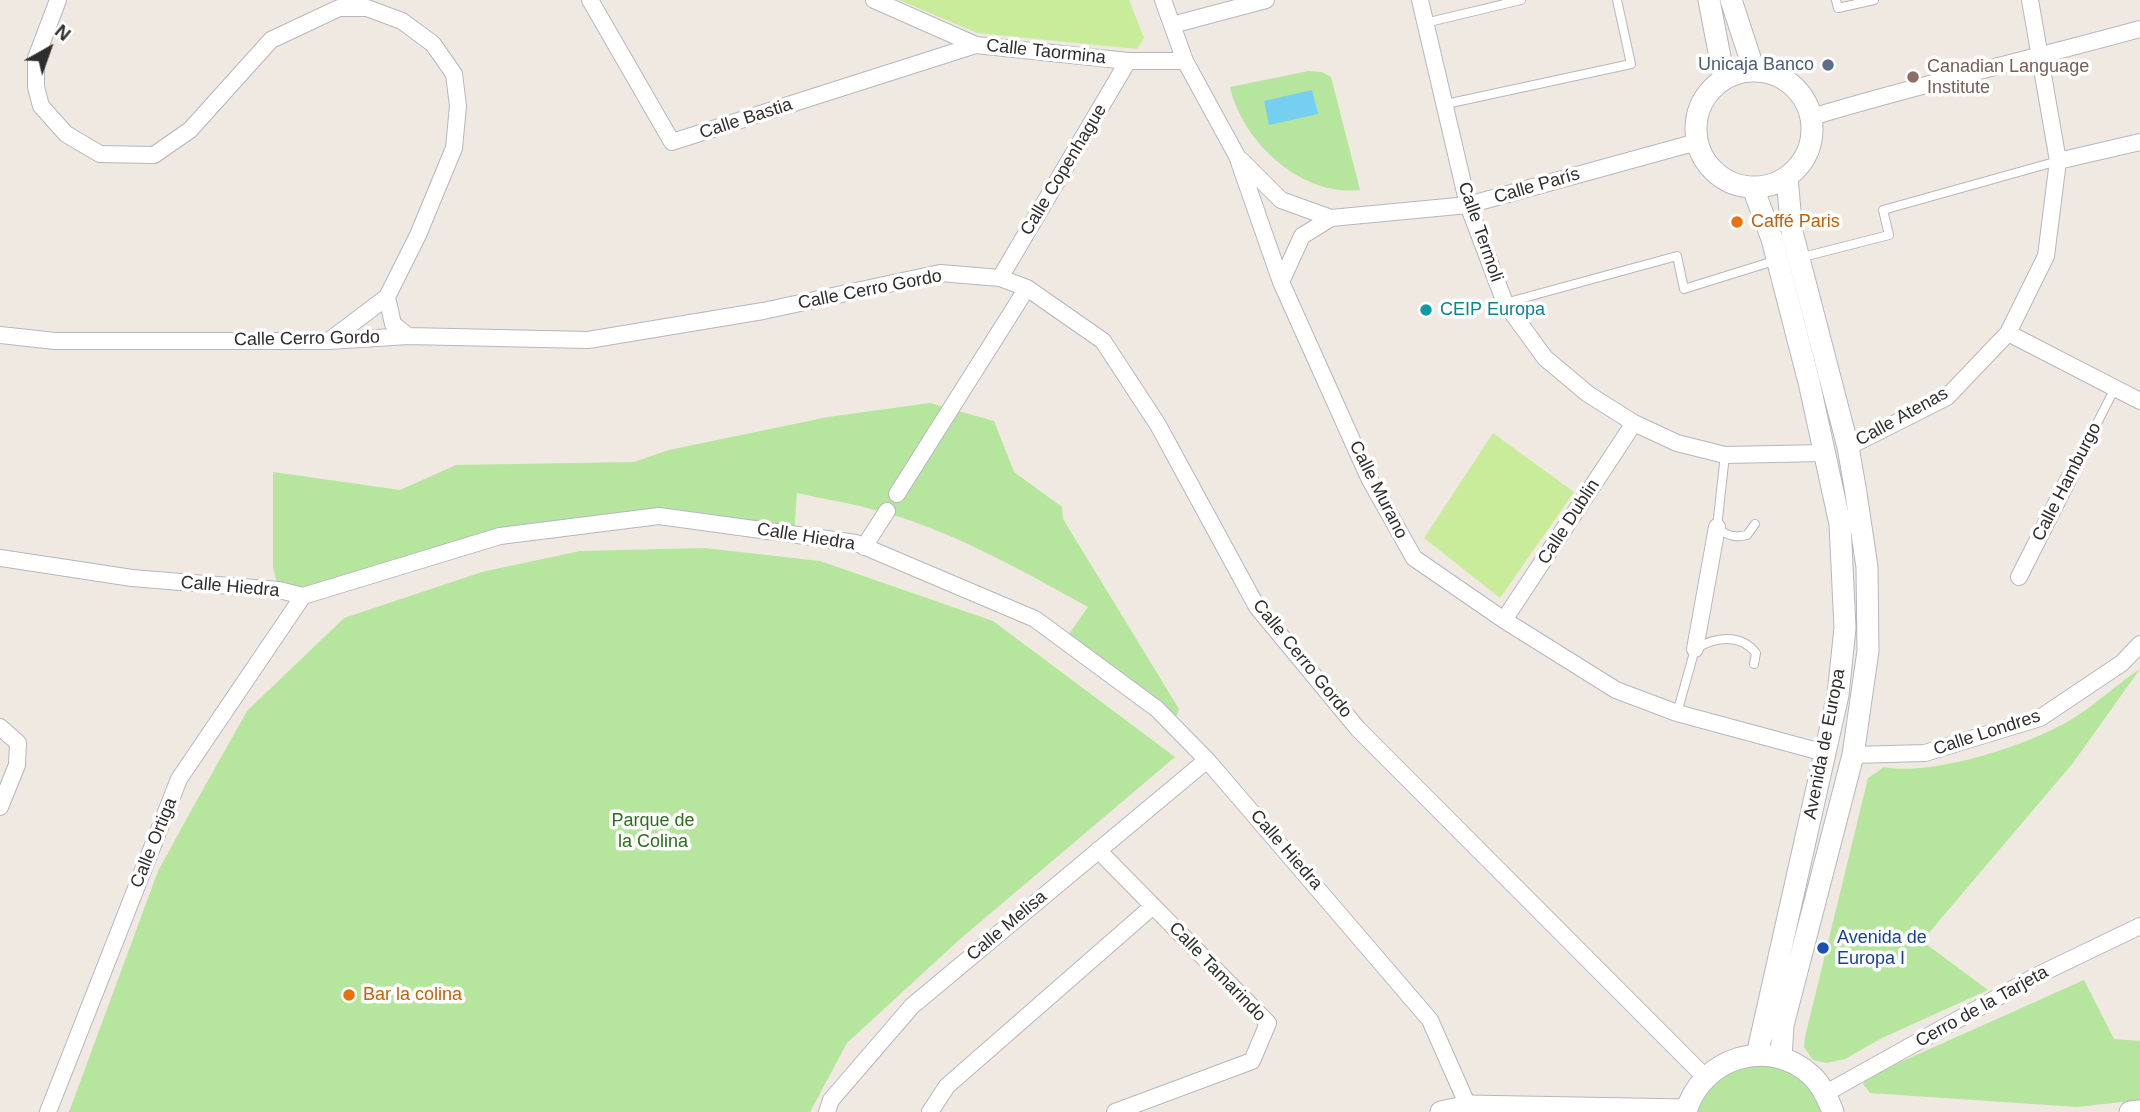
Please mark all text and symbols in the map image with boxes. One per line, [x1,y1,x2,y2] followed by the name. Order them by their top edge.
[14,14,84,84] north arrow
[51,20,75,45] text: N
[985,35,1107,69] street label: Calle Taormina
[1698,54,1814,76] place label: Unicaja Banco
[1927,56,2089,98] place label: Canadian Language Institute
[1820,57,1836,73] marker: Unicaja Banco
[1905,69,1921,85] marker: Canadian Language Institute
[697,94,795,144] street label: Calle Bastia
[1016,101,1112,239] street label: Calle Copenhague
[1492,163,1582,209] street label: Calle París
[1453,179,1507,285] street label: Calle Termoli
[1751,211,1840,233] place label: Caffé Paris
[1729,214,1745,230] marker: Caffé Paris
[796,265,944,315] street label: Calle Cerro Gordo
[1440,299,1545,321] place label: CEIP Europa
[1418,302,1434,318] marker: CEIP Europa
[234,327,380,351] street label: Calle Cerro Gordo
[1852,383,1952,451] street label: Calle Atenas
[2028,419,2106,545] street label: Calle Hamburgo
[1344,437,1412,543] street label: Calle Murano
[1534,475,1604,569] street label: Calle Dublin
[755,519,857,555] street label: Calle Hiedra
[180,572,280,602] street label: Calle Hiedra
[1248,595,1356,723] street label: Calle Cerro Gordo
[1800,667,1850,821] street label: Avenida de Europa
[1931,706,2043,760] street label: Calle Londres
[126,795,182,891] street label: Calle Ortiga
[1245,806,1327,894] street label: Calle Hiedra
[611,810,695,852] park label: Parque de la Colina
[963,886,1051,966] street label: Calle Melisa
[1164,918,1270,1026] street label: Calle Tamarindo
[1837,927,1927,970] place label: Avenida de Europa I
[1815,940,1831,956] marker: Avenida de Europa I
[1912,962,2052,1052] street label: Cerro de la Tarjeta
[363,984,462,1006] place label: Bar la colina
[341,987,357,1003] marker: Bar la colina

